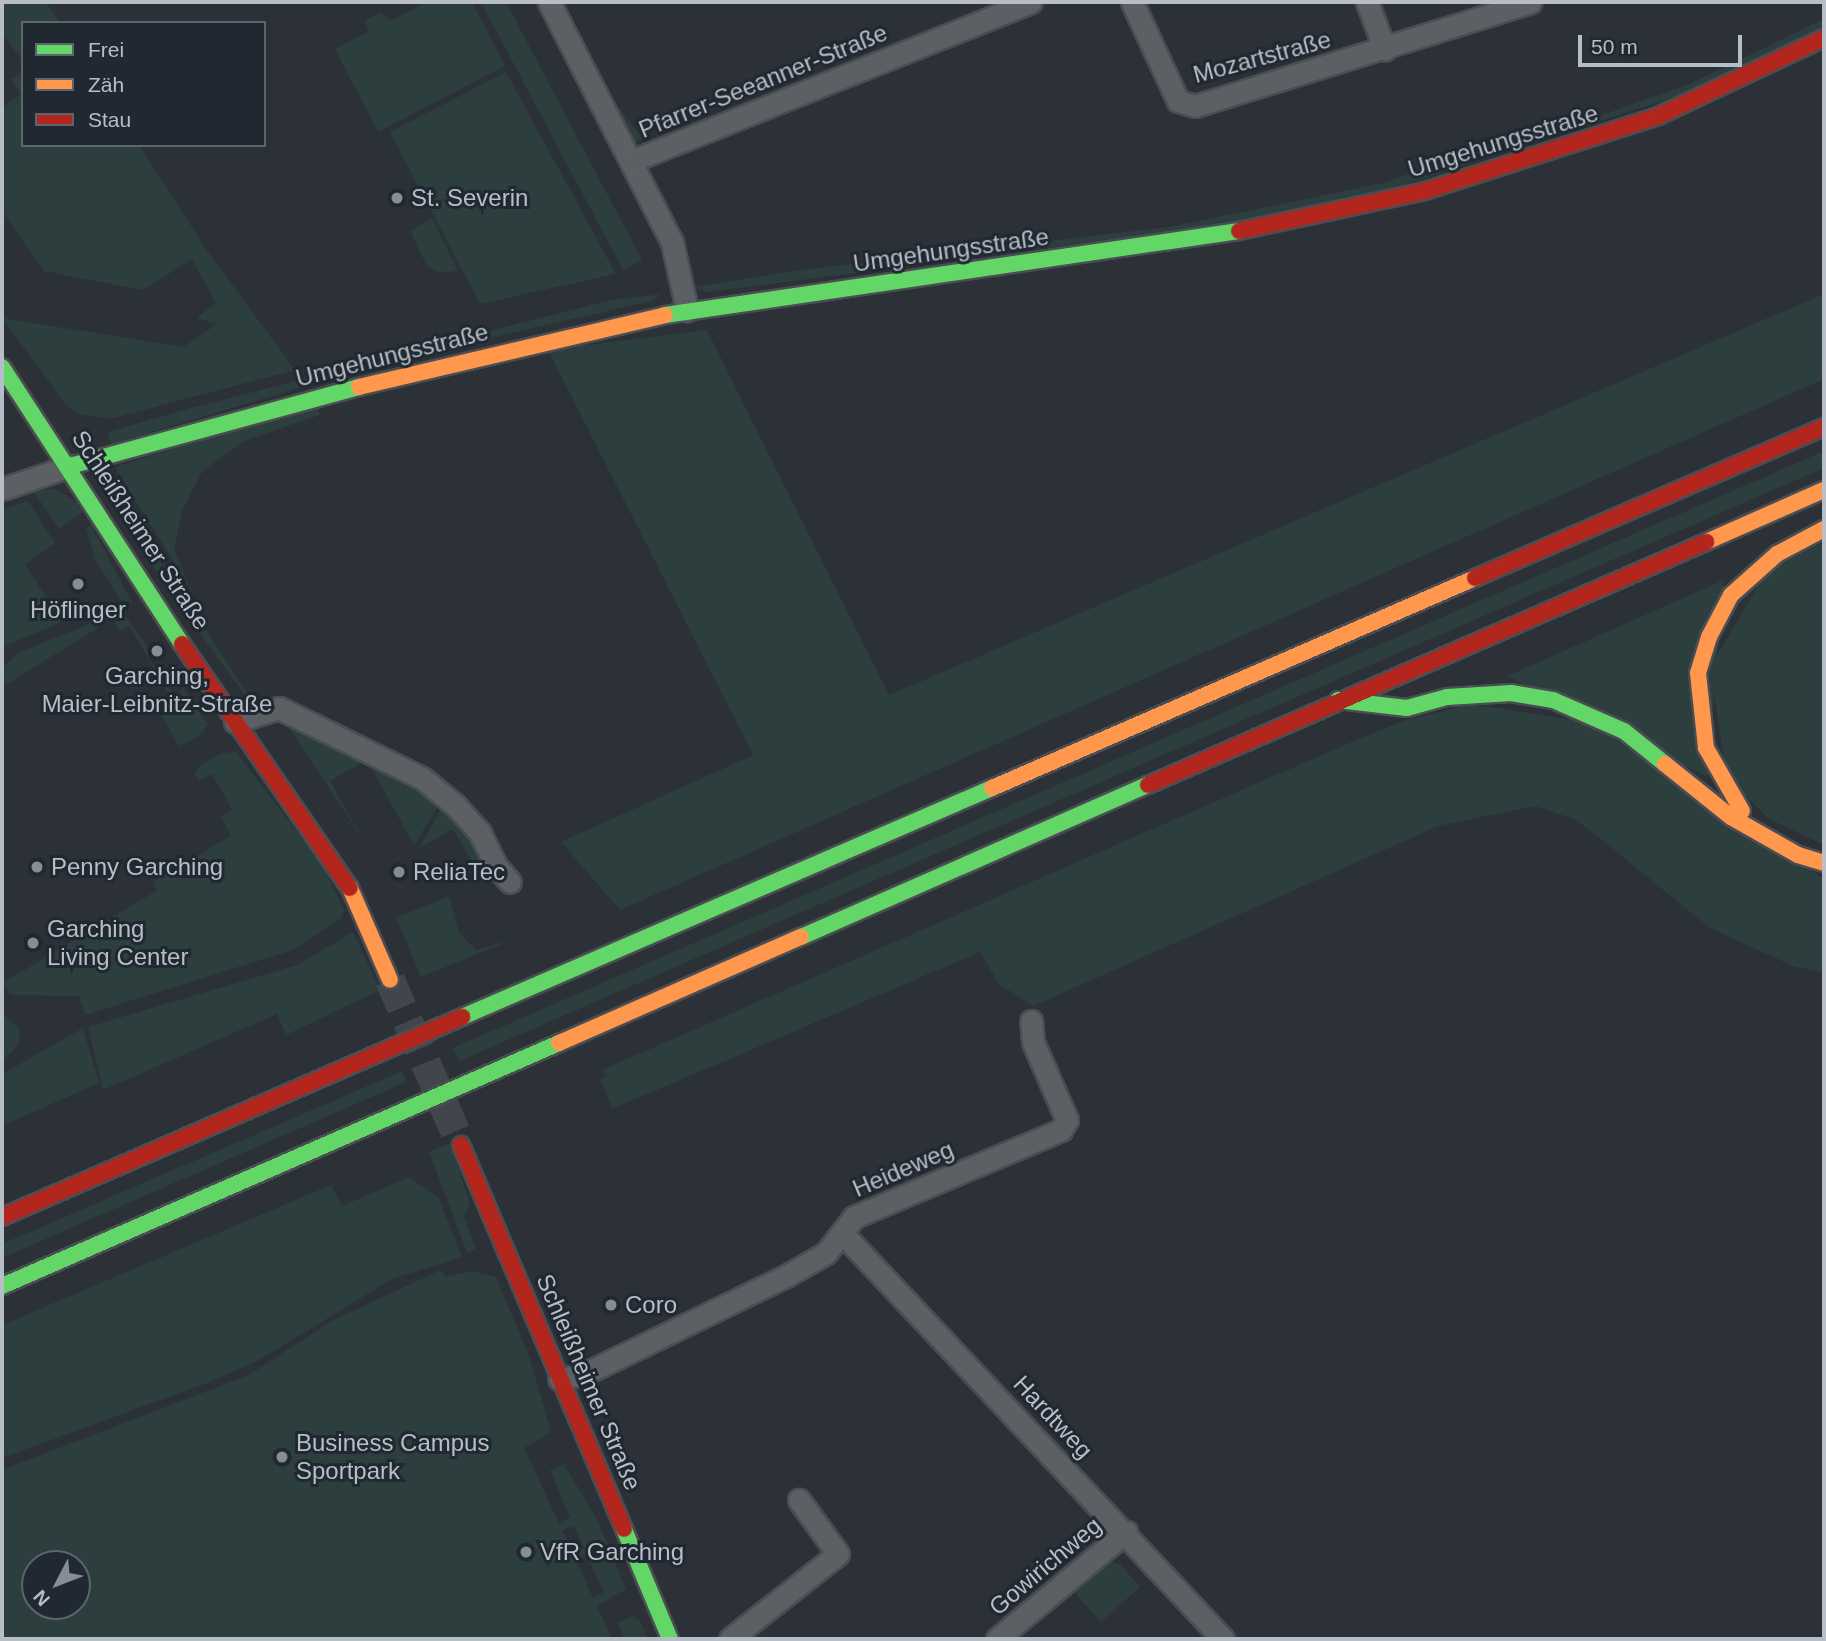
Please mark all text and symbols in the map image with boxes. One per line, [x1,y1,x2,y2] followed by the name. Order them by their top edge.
[635,18,891,144] street label: Pfarrer-Seeanner-Straße
[21,21,266,147] legend
[1581,21,1745,65] scale bar
[1190,25,1334,89] street label: Mozartstraße
[1591,35,1638,58] text: 50 m
[88,38,124,61] text: Frei
[88,73,124,96] text: Zäh
[1404,98,1602,184] street label: Umgehungsstraße
[88,108,131,131] text: Stau
[411,184,528,212] place label: St. Severin
[389,190,405,206] marker: St. Severin
[851,222,1051,278] street label: Umgehungsstraße
[293,317,491,393] street label: Umgehungsstraße
[66,425,216,635] street label: Schleißheimer Straße
[70,576,86,592] marker: Höflinger
[30,596,126,624] place label: Höflinger
[149,643,165,659] marker: Garching, Maier-Leibnitz-Straße
[42,662,272,718] place label: Garching, Maier-Leibnitz-Straße
[51,853,223,881] place label: Penny Garching
[413,858,505,886] place label: ReliaTec
[29,859,45,875] marker: Penny Garching
[391,864,407,880] marker: ReliaTec
[47,915,188,971] place label: Garching Living Center
[25,935,41,951] marker: Garching Living Center
[848,1135,958,1203] street label: Heideweg
[530,1270,648,1494] street label: Schleißheimer Straße
[625,1291,677,1319] place label: Coro
[603,1297,619,1313] marker: Coro
[1007,1370,1099,1464] street label: Hardtweg
[296,1429,489,1485] place label: Business Campus Sportpark
[274,1449,290,1465] marker: Business Campus Sportpark
[983,1511,1107,1621] street label: Gowirichweg
[540,1538,684,1566] place label: VfR Garching
[518,1544,534,1560] marker: VfR Garching
[21,1550,91,1620] north arrow
[29,1586,54,1610] text: N

